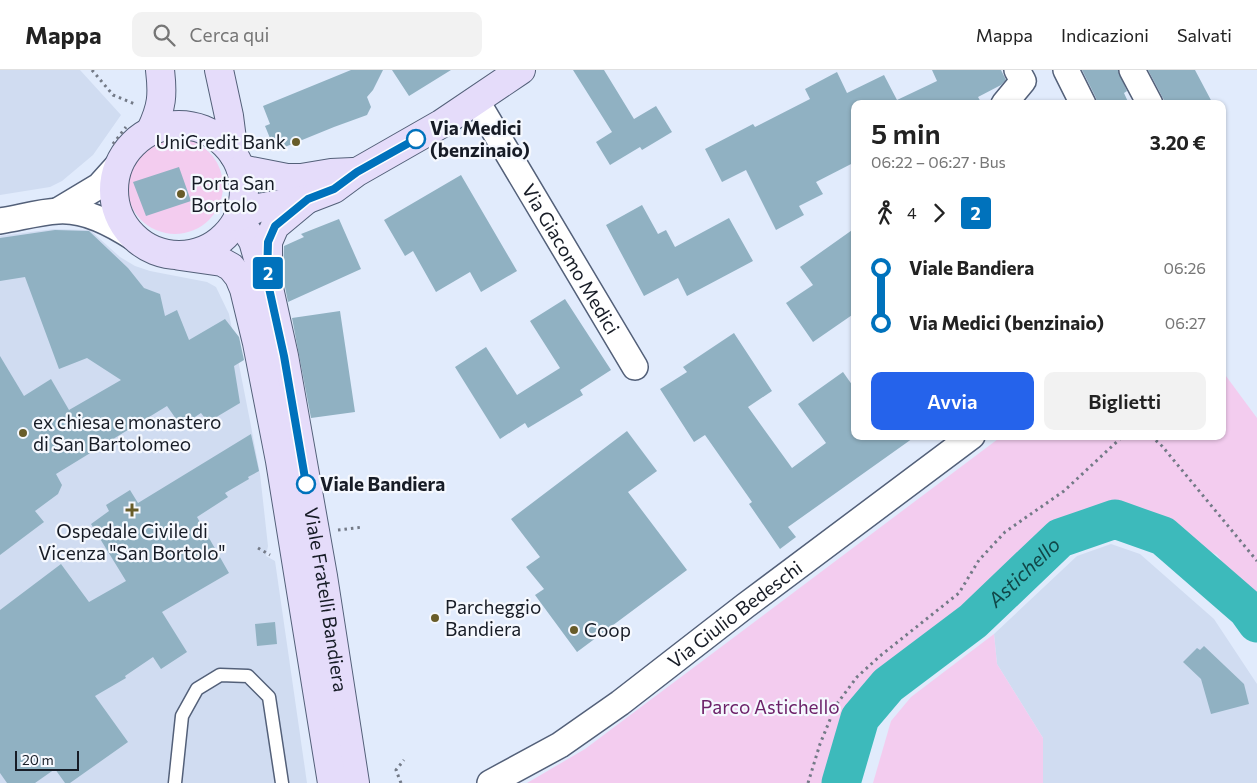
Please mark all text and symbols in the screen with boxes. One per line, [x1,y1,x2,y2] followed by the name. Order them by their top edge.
[132,12,482,57] search box
[25,20,102,49] text: Mappa
[150,21,178,49] icon: search
[190,23,269,46] text: Cerca qui
[976,24,1033,46] text: Mappa
[1061,24,1149,46] text: Indicazioni
[1177,24,1232,46] text: Salvati
[430,116,530,161] place label: Via Medici (benzinaio)
[871,116,941,150] text: 5 min
[406,129,426,149] marker: Via Medici (benzinaio)
[155,130,286,153] place label: UniCredit Bank
[1150,131,1206,154] text: 3.20 €
[290,136,302,148] marker: UniCredit Bank
[871,152,1006,171] text: 06:22 – 06:27 · Bus
[191,171,275,216] place label: Porta San Bortolo
[517,179,625,338] street label: Via Giacomo Medici
[175,188,187,200] marker: Porta San Bortolo
[871,199,899,227] icon: walk
[925,199,953,227] icon: forward
[971,202,981,224] text: 2
[907,203,917,222] text: 4
[909,256,1034,279] text: Viale Bandiera
[252,257,284,289] line badge: 2
[1164,258,1206,277] text: 06:26
[263,262,273,284] text: 2
[909,311,1104,334] text: Via Medici (benzinaio)
[1165,313,1206,332] text: 06:27
[871,372,1034,430] button: Avvia
[1044,372,1206,430] button: Biglietti
[33,410,221,455] place label: ex chiesa e monastero di San Bartolomeo
[17,427,29,439] marker: ex chiesa e monastero di San Bartolomeo
[320,472,445,495] place label: Viale Bandiera
[296,474,316,494] marker: Viale Bandiera
[125,503,139,517] marker: Ospedale Civile di Vicenza "San Bortolo"
[300,505,353,693] street label: Viale Fratelli Bandiera
[38,519,226,564] place label: Ospedale Civile di Vicenza "San Bortolo"
[982,532,1064,612] water label: Astichello
[663,555,806,673] street label: Via Giulio Bedeschi
[445,595,541,640] place label: Parcheggio Bandiera
[429,612,441,624] marker: Parcheggio Bandiera
[584,618,631,641] place label: Coop
[568,624,580,636] marker: Coop
[700,695,840,718] park label: Parco Astichello
[15,748,79,771] scale bar
[22,751,54,768] text: 20 m

